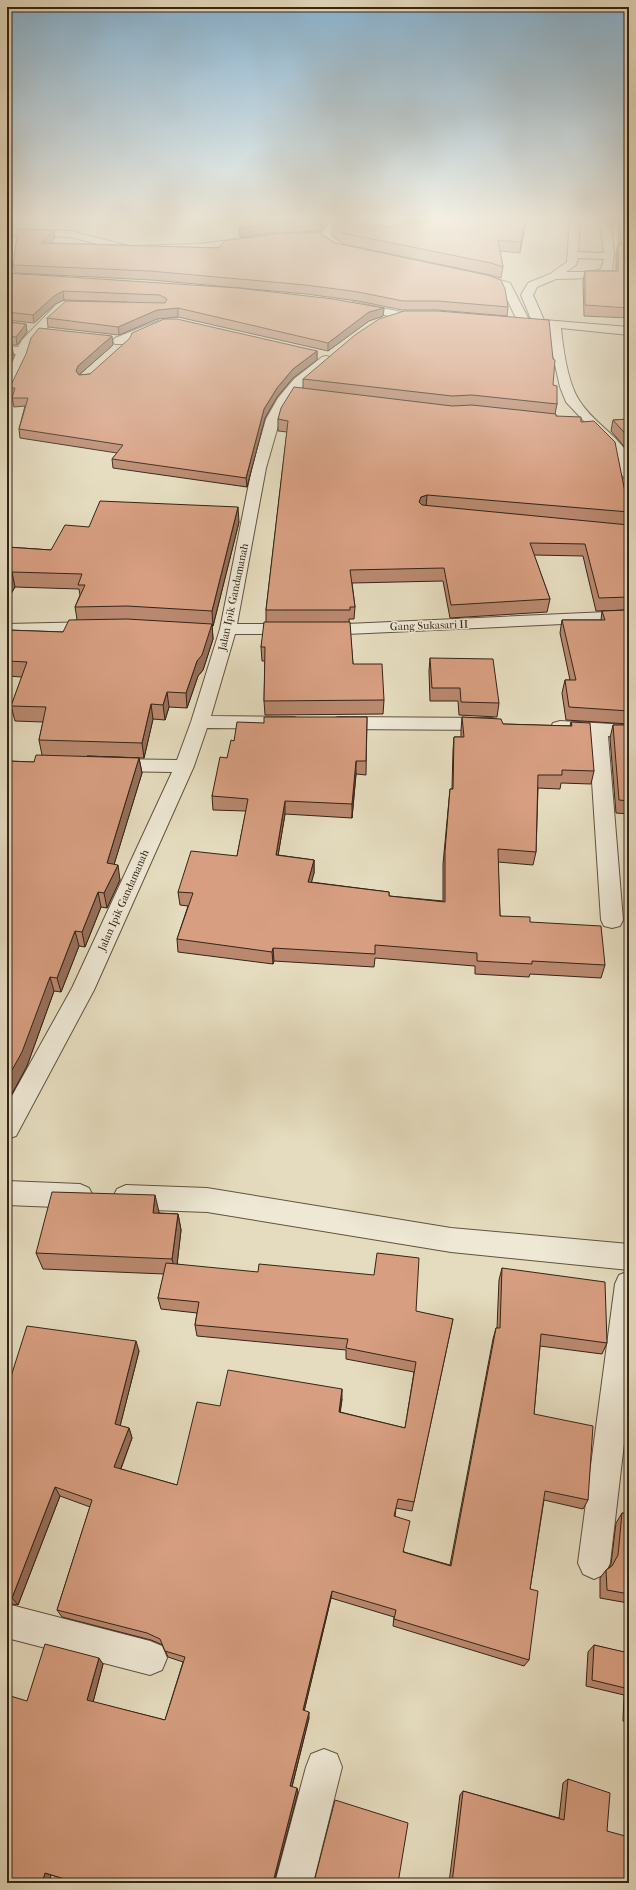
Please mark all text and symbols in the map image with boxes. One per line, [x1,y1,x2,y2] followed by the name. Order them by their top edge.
[216,541,251,653] street label: Jalan Ipik Gandamanah
[390,618,469,633] street label: Gang Sukasari II
[95,847,152,954] street label: Jalan Ipik Gandamanah

